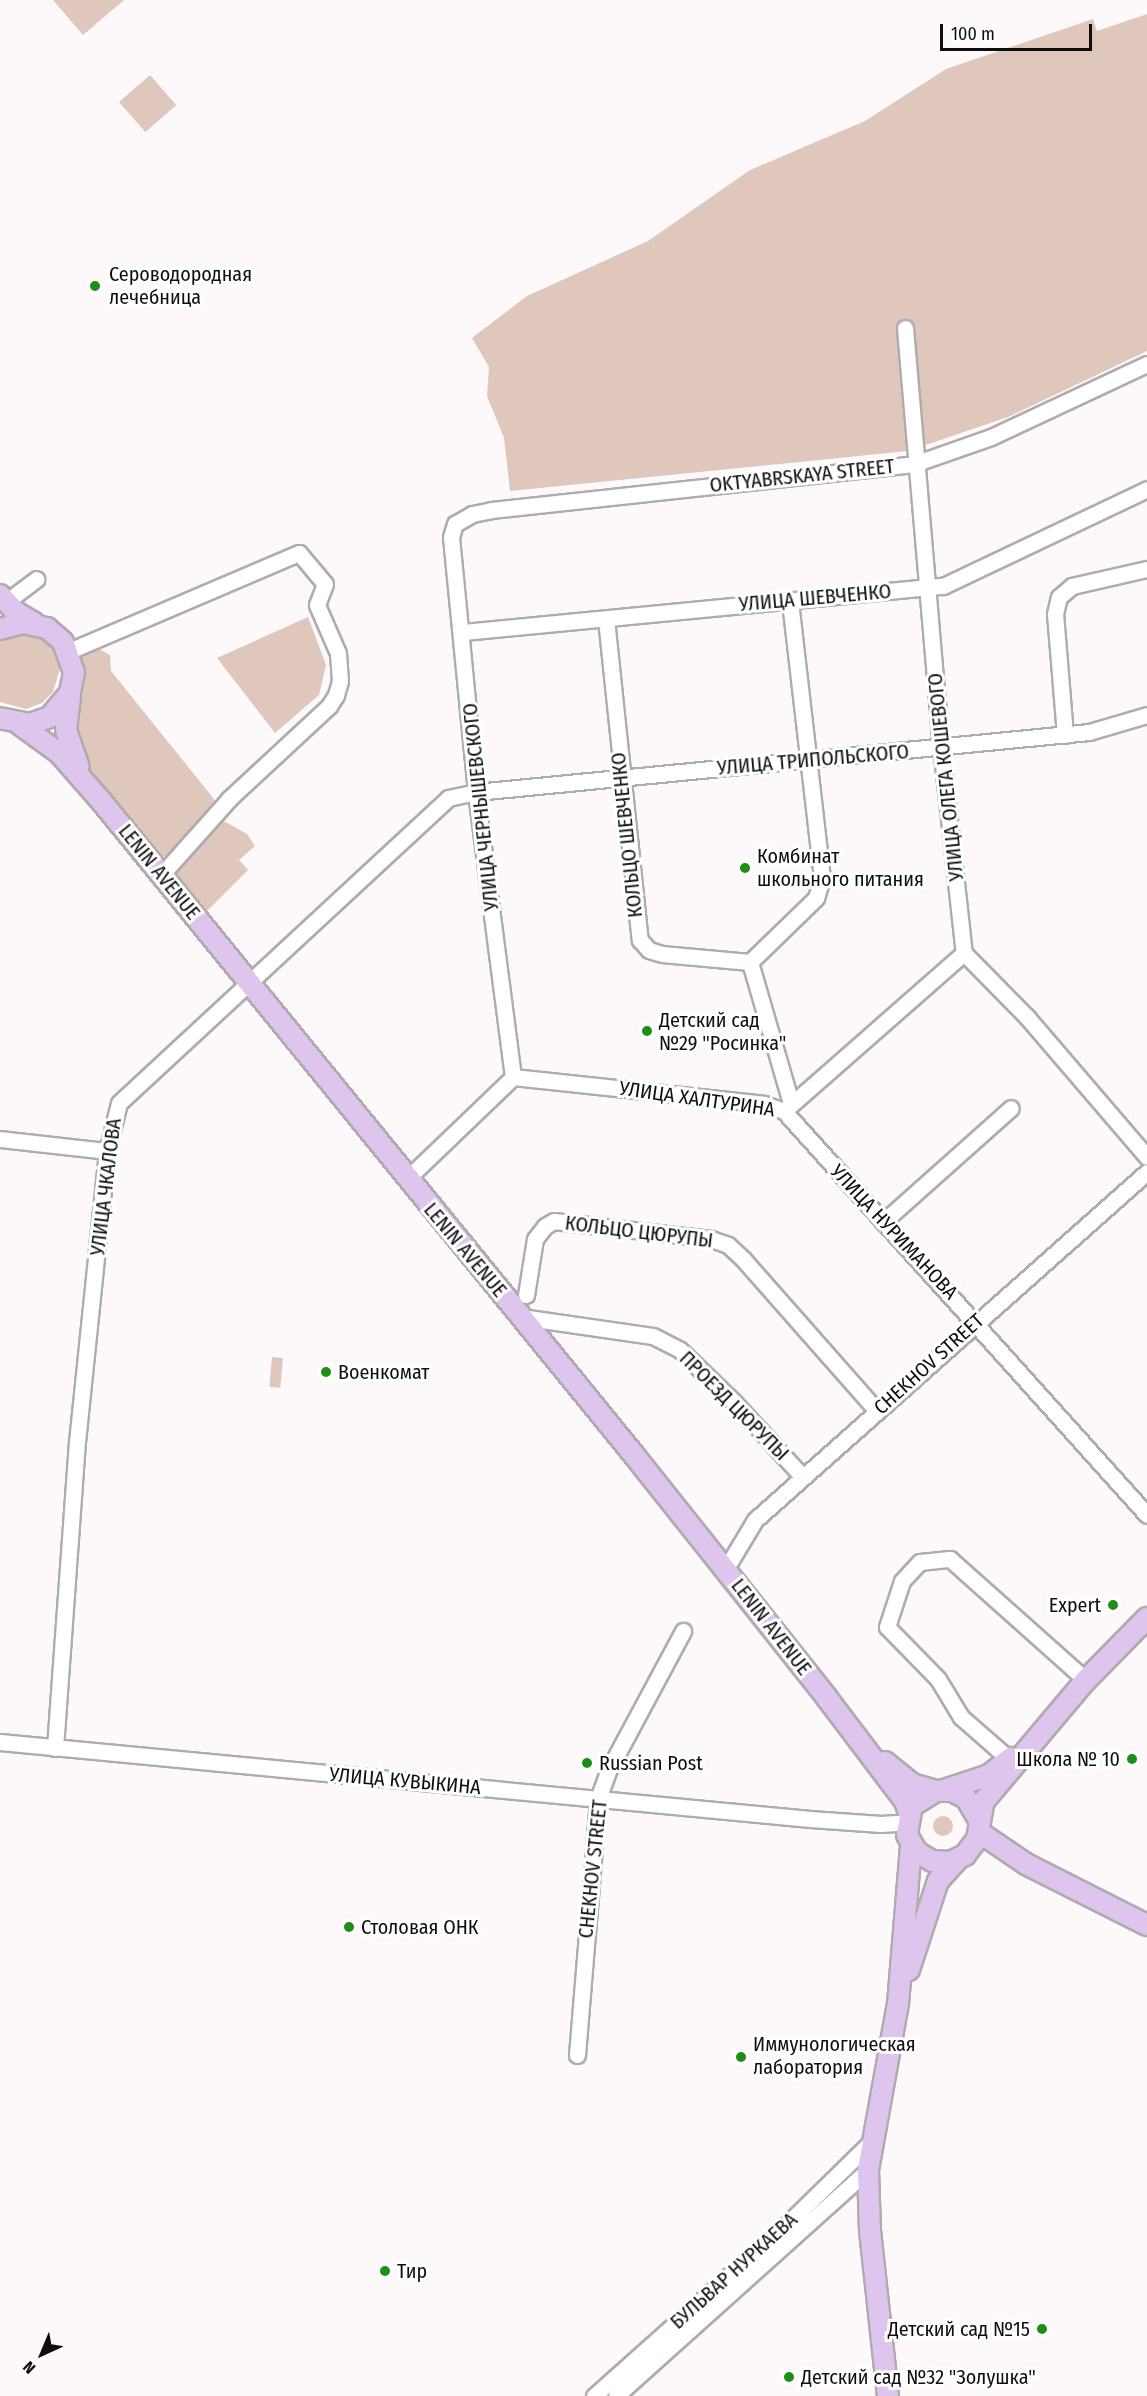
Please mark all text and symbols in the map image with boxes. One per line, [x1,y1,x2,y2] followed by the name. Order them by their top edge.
[943,12,1094,50] scale bar
[951,23,995,45] text: 100 m
[109,262,252,309] place label: Сероводородная лечебница
[86,277,104,295] marker: Сероводородная лечебница
[709,454,895,498] street label: OKTYABRSKAYA STREET
[738,579,892,617] street label: УЛИЦА ШЕВЧЕНКО
[923,672,969,882] street label: УЛИЦА ОЛЕГА КОШЕВОГО
[458,702,504,912] street label: УЛИЦА ЧЕРНЫШЕВСКОГО
[716,740,910,780] street label: УЛИЦА ТРИПОЛЬСКОГО
[606,751,648,919] street label: КОЛЬЦО ШЕВЧЕНКО
[113,820,205,924] street label: LENIN AVENUE
[757,844,924,891] place label: Комбинат школьного питания
[738,861,752,875] marker: Комбинат школьного питания
[659,1008,786,1055] place label: Детский сад №29 "Росинка"
[640,1024,654,1038] marker: Детский сад №29 "Росинка"
[618,1076,776,1122] street label: УЛИЦА ХАЛТУРИНА
[86,1117,126,1257] street label: УЛИЦА ЧКАЛОВА
[825,1160,963,1304] street label: УЛИЦА НУРИМАНОВА
[419,1198,511,1302] street label: LENIN AVENUE
[564,1211,714,1253] street label: КОЛЬЦО ЦЮРУПЫ
[869,1308,989,1420] street label: CHEKHOV STREET
[674,1346,794,1466] street label: ПРОЕЗД ЦЮРУПЫ
[338,1360,429,1384] place label: Военкомат
[319,1365,333,1379] marker: Военкомат
[726,1574,816,1680] street label: LENIN AVENUE
[1049,1593,1101,1617] place label: Expert
[1106,1598,1120,1612] marker: Expert
[1016,1747,1120,1771] place label: Школа № 10
[599,1751,703,1775] place label: Russian Post
[1125,1752,1139,1766] marker: Школа № 10
[580,1756,594,1770] marker: Russian Post
[328,1762,482,1800] street label: УЛИЦА КУВЫКИНА
[574,1798,612,1940] street label: CHEKHOV STREET
[361,1915,479,1939] place label: Столовая ОНК
[342,1920,356,1934] marker: Столовая ОНК
[753,2033,916,2080] place label: Иммунологическая лаборатория
[734,2050,748,2064] marker: Иммунологическая лаборатория
[666,2208,802,2334] street label: БУЛЬВАР НУРКАЕВА
[397,2259,427,2283] place label: Тир
[378,2264,392,2278] marker: Тир
[888,2317,1030,2341] place label: Детский сад №15
[1035,2322,1049,2336] marker: Детский сад №15
[12,2324,72,2384] north arrow
[19,2357,39,2377] text: N
[801,2365,1036,2389] place label: Детский сад №32 "Золушка"
[782,2370,796,2384] marker: Детский сад №32 "Золушка"

